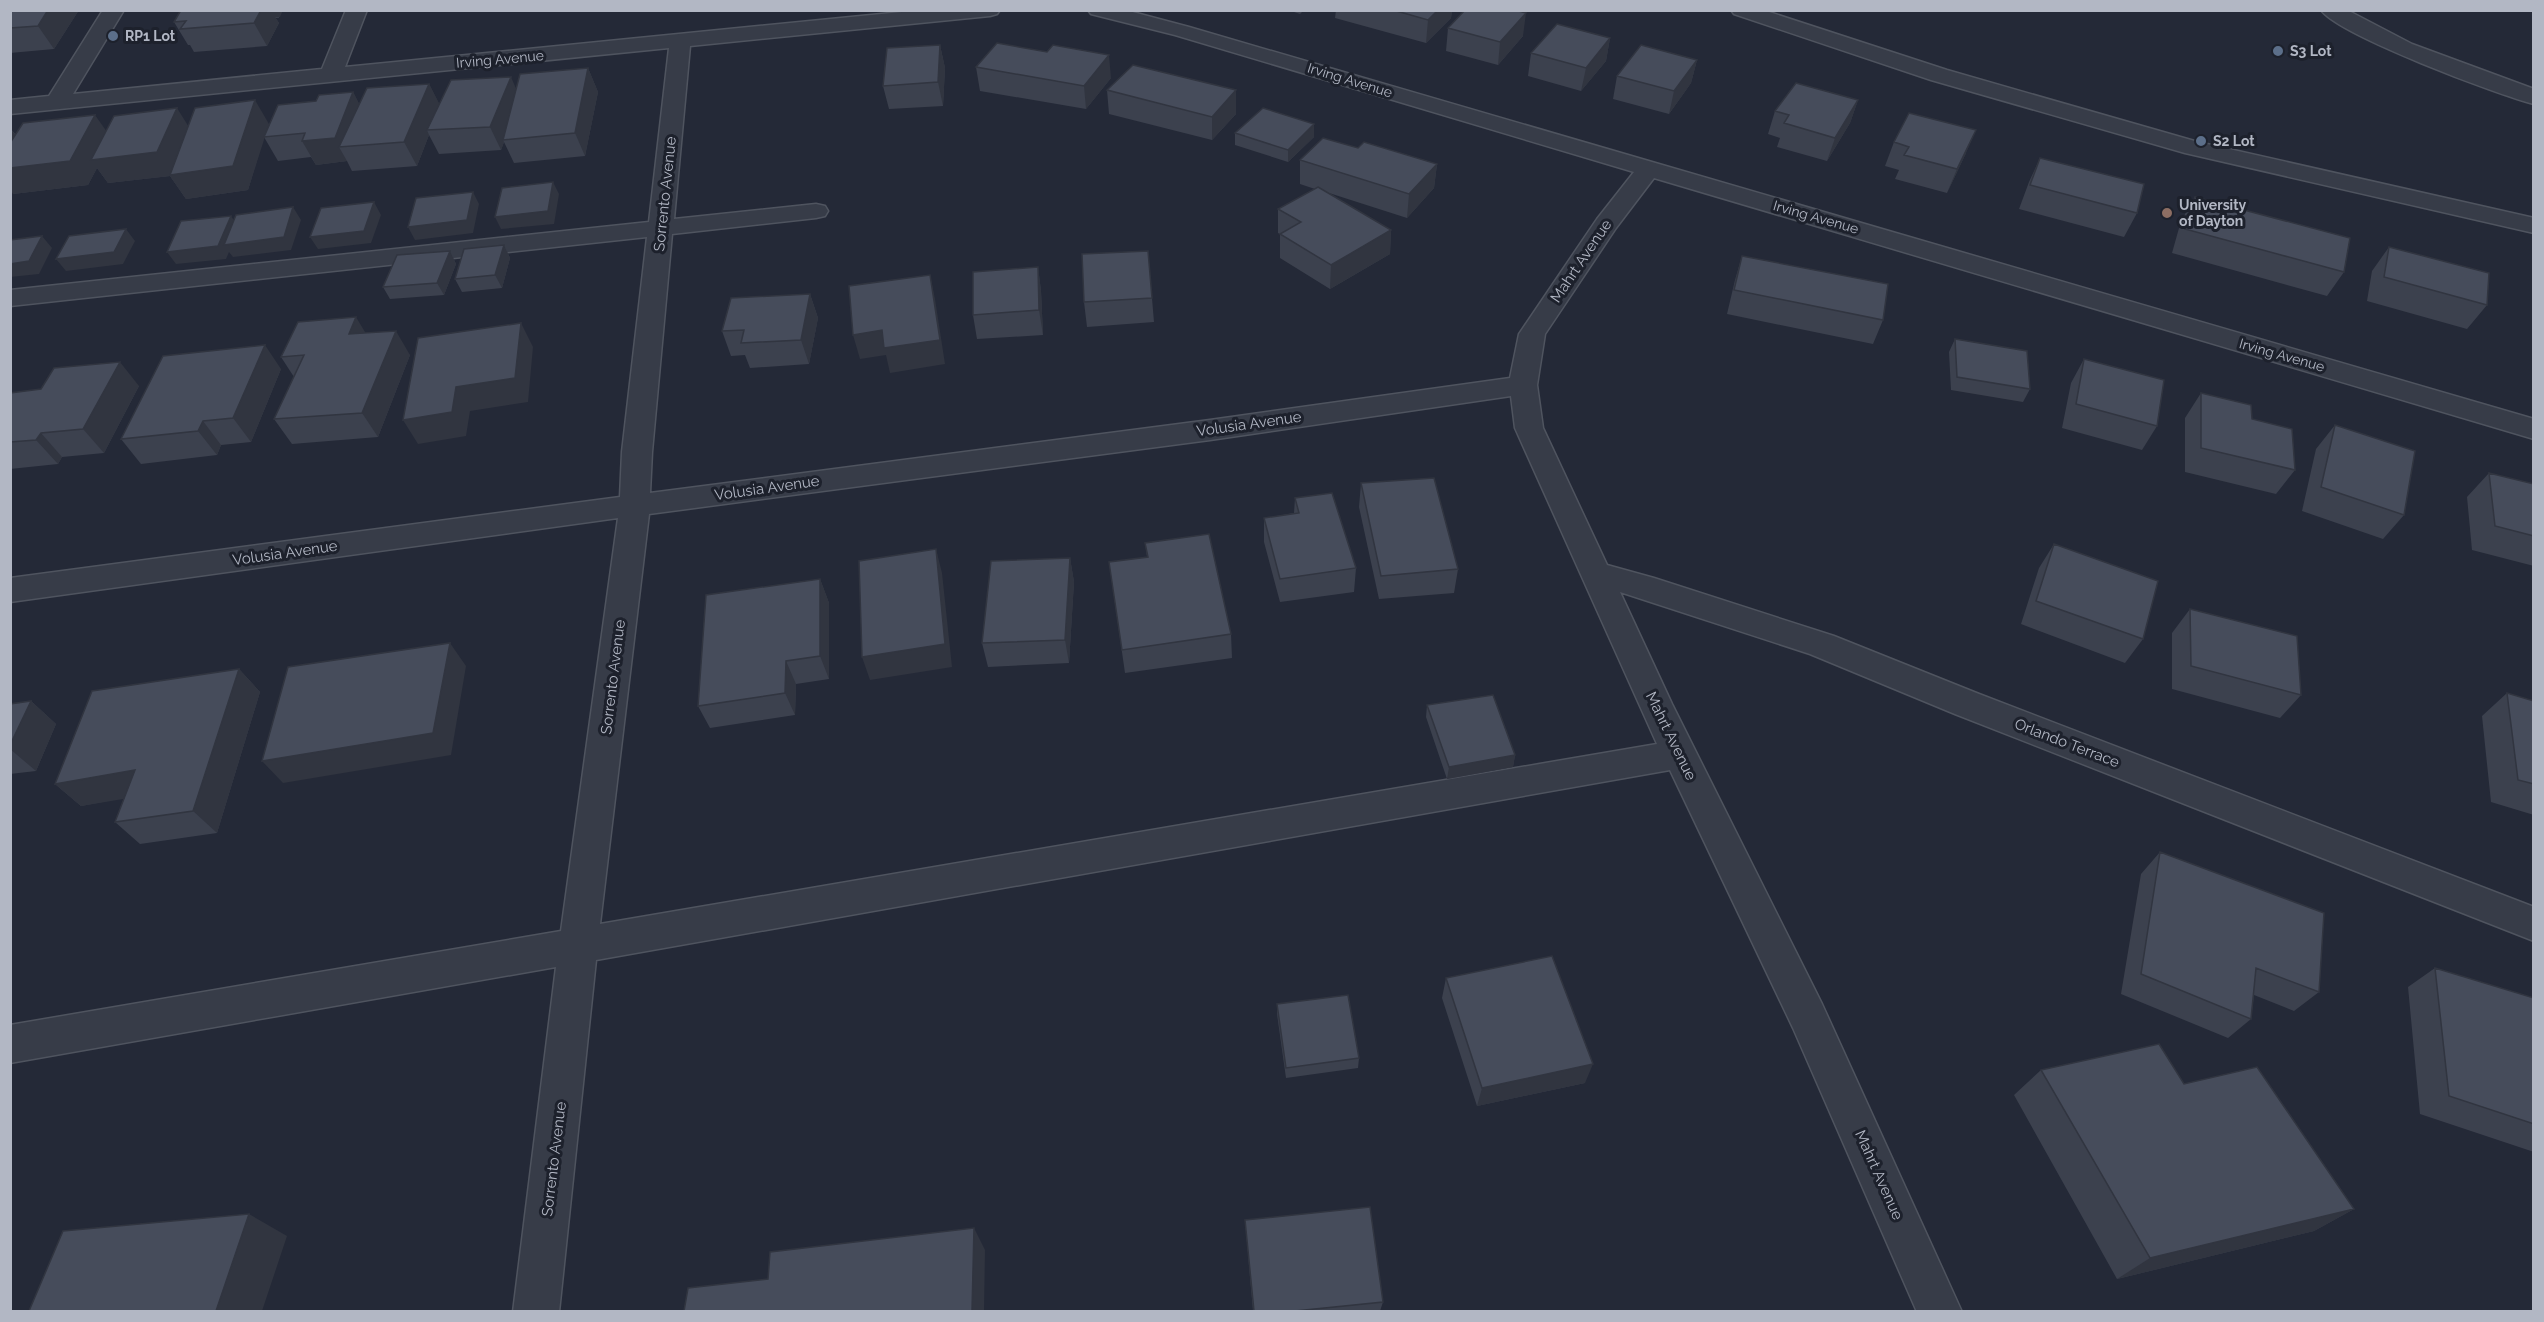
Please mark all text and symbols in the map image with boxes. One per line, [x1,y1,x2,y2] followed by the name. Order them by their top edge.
[125,28,176,44] place label: RP1 Lot
[106,29,120,43] marker: RP1 Lot
[2290,43,2332,59] place label: S3 Lot
[2271,44,2285,58] marker: S3 Lot
[455,47,545,71] street label: Irving Avenue
[1306,59,1394,101] street label: Irving Avenue
[2213,133,2255,149] place label: S2 Lot
[2194,134,2208,148] marker: S2 Lot
[650,135,680,252] street label: Sorrento Avenue
[1772,197,1860,237] street label: Irving Avenue
[2179,197,2246,229] place label: University of Dayton
[2160,206,2174,220] marker: University of Dayton
[1547,216,1615,306] street label: Mahrt Avenue
[2238,335,2326,375] street label: Irving Avenue
[1195,408,1303,440] street label: Volusia Avenue
[713,472,821,504] street label: Volusia Avenue
[231,537,339,569] street label: Volusia Avenue
[597,618,629,735] street label: Sorrento Avenue
[1642,689,1700,783] street label: Mahrt Avenue
[2012,715,2122,771] street label: Orlando Terrace
[538,1100,570,1217] street label: Sorrento Avenue
[1851,1127,1907,1223] street label: Mahrt Avenue

